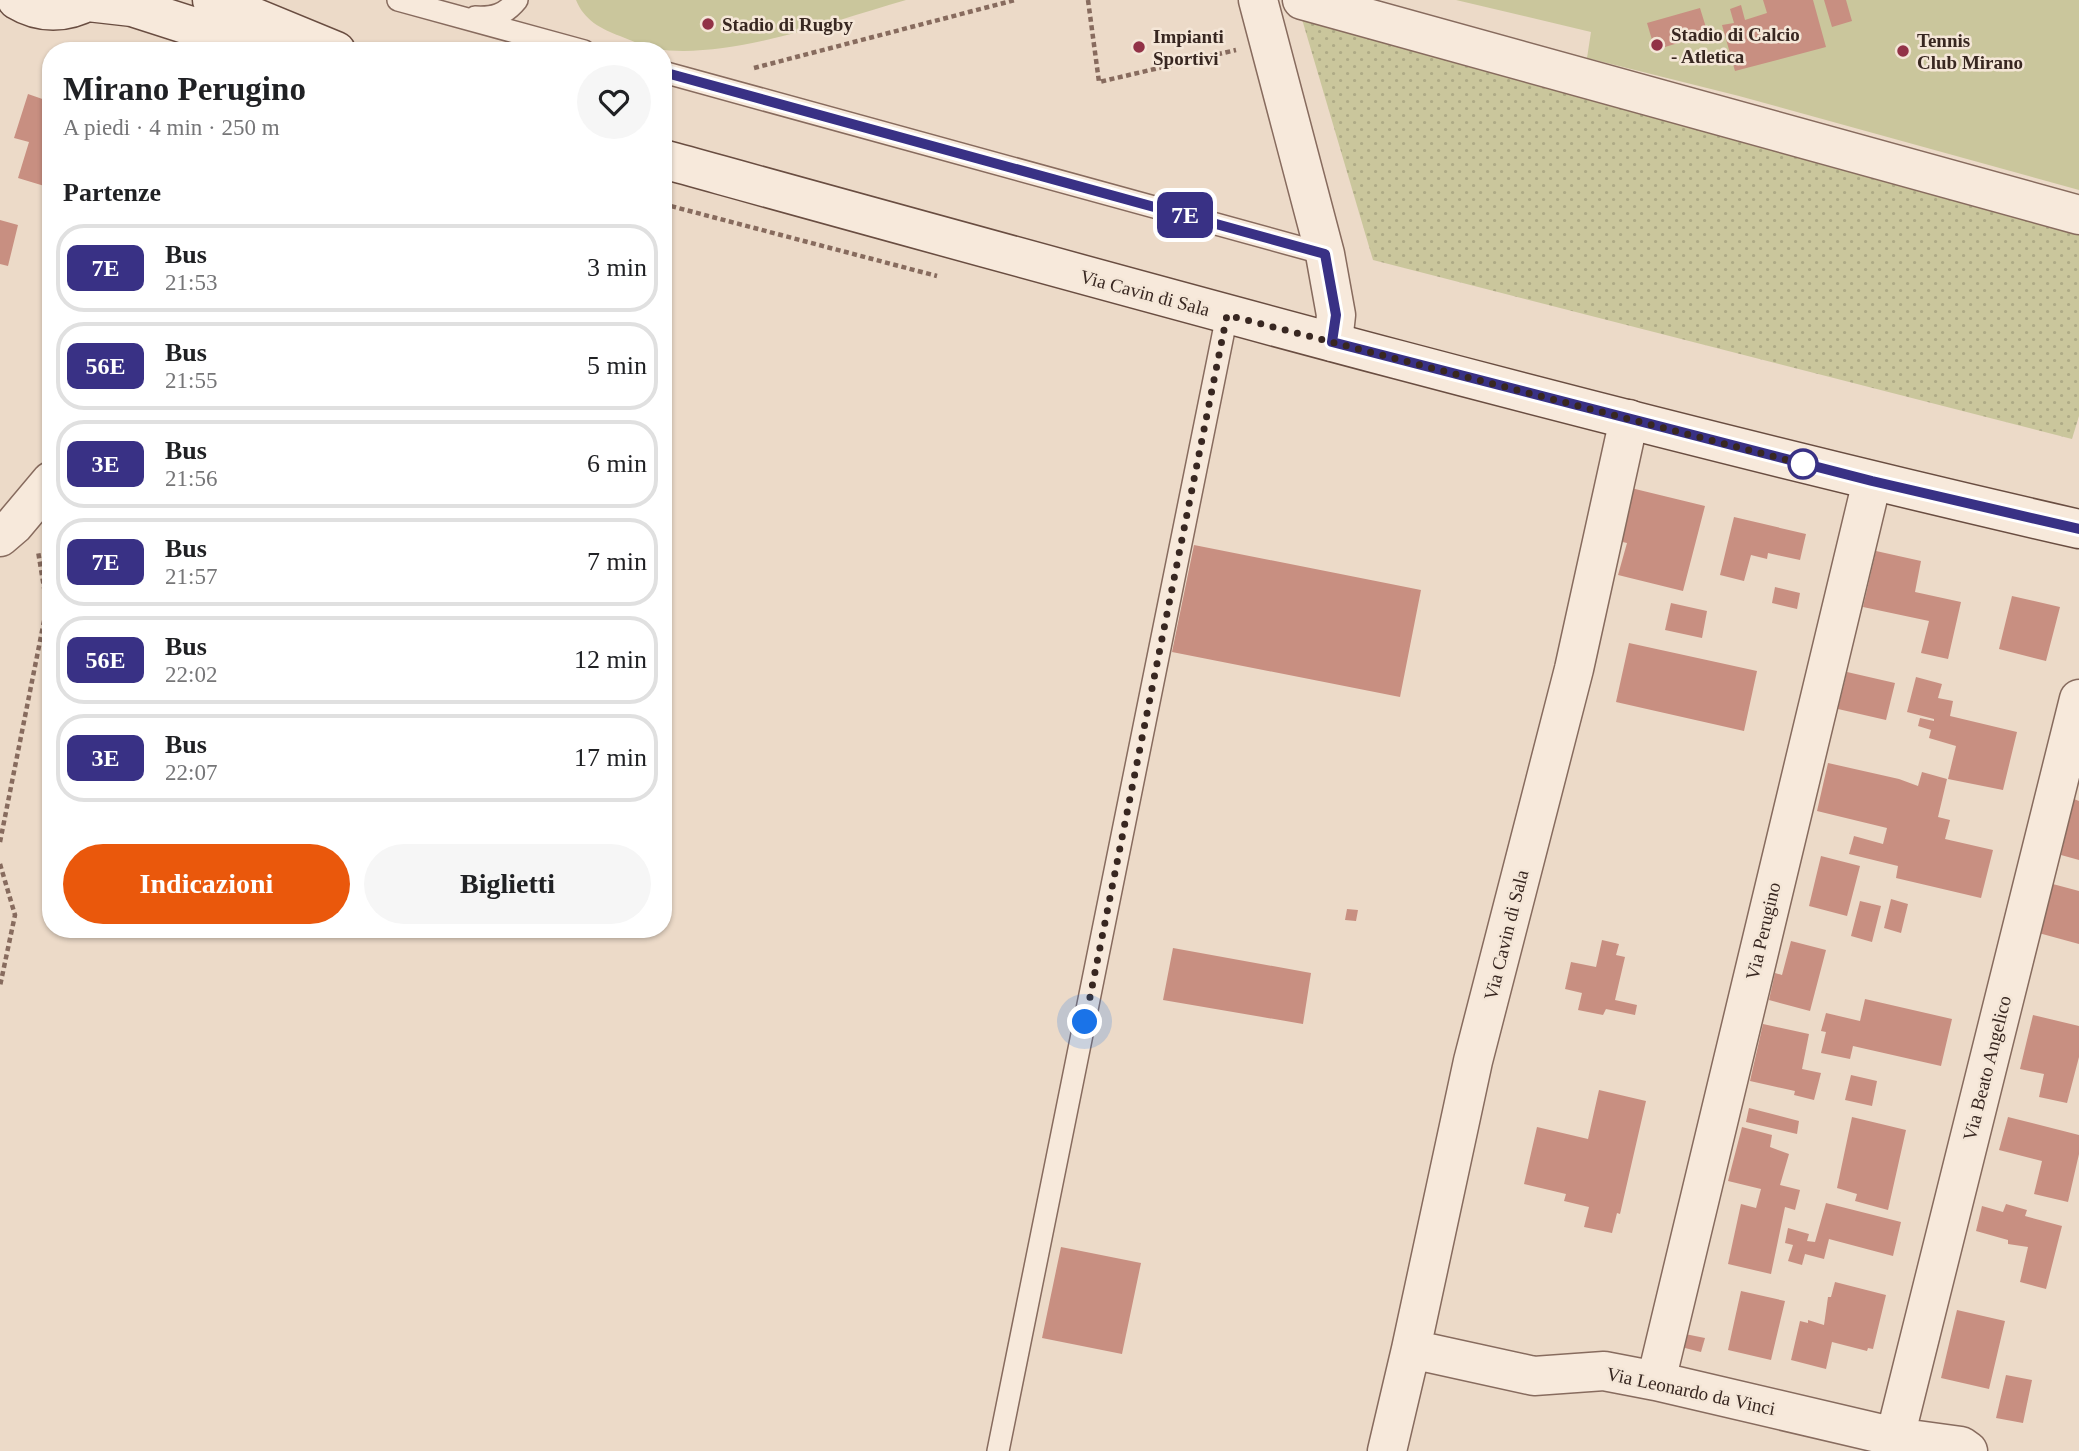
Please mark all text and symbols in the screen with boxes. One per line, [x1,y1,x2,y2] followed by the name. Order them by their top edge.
[722,14,853,35] place label: Stadio di Rugby
[700,16,716,32] marker: Stadio di Rugby
[1671,24,1800,67] place label: Stadio di Calcio - Atletica
[1153,26,1224,69] place label: Impianti Sportivi
[1917,30,2023,73] place label: Tennis Club Mirano
[1649,37,1665,53] marker: Stadio di Calcio - Atletica
[1131,39,1147,55] marker: Impianti Sportivi
[1895,43,1911,59] marker: Tennis Club Mirano
[577,65,651,139] button: heart
[63,71,306,107] text: Mirano Perugino
[63,115,280,140] text: A piedi · 4 min · 250 m
[63,178,161,207] text: Partenze
[1154,192,1216,238] line badge: 7E
[1171,202,1199,228] text: 7E
[165,240,207,269] text: Bus
[587,253,647,282] text: 3 min
[91,255,120,281] text: 7E
[1078,266,1213,321] street label: Via Cavin di Sala
[165,270,217,295] text: 21:53
[165,338,207,367] text: Bus
[587,351,647,380] text: 5 min
[85,353,126,379] text: 56E
[165,368,217,393] text: 21:55
[165,436,207,465] text: Bus
[587,449,647,478] text: 6 min
[1788,449,1818,479] unlabelled marker
[91,451,120,477] text: 3E
[165,466,217,491] text: 21:56
[165,534,207,563] text: Bus
[587,547,647,576] text: 7 min
[91,549,120,575] text: 7E
[165,564,217,589] text: 21:57
[165,632,207,661] text: Bus
[574,645,647,674] text: 12 min
[85,647,126,673] text: 56E
[165,662,217,687] text: 22:02
[165,730,207,759] text: Bus
[574,743,647,772] text: 17 min
[91,745,120,771] text: 3E
[165,760,217,785] text: 22:07
[63,844,350,924] button: Indicazioni
[364,844,651,924] button: Biglietti
[1480,867,1532,1002] street label: Via Cavin di Sala
[1742,880,1784,982] street label: Via Perugino
[1959,993,2015,1143] street label: Via Beato Angelico
[1067,1004,1102,1039] your location
[1605,1363,1777,1419] street label: Via Leonardo da Vinci

